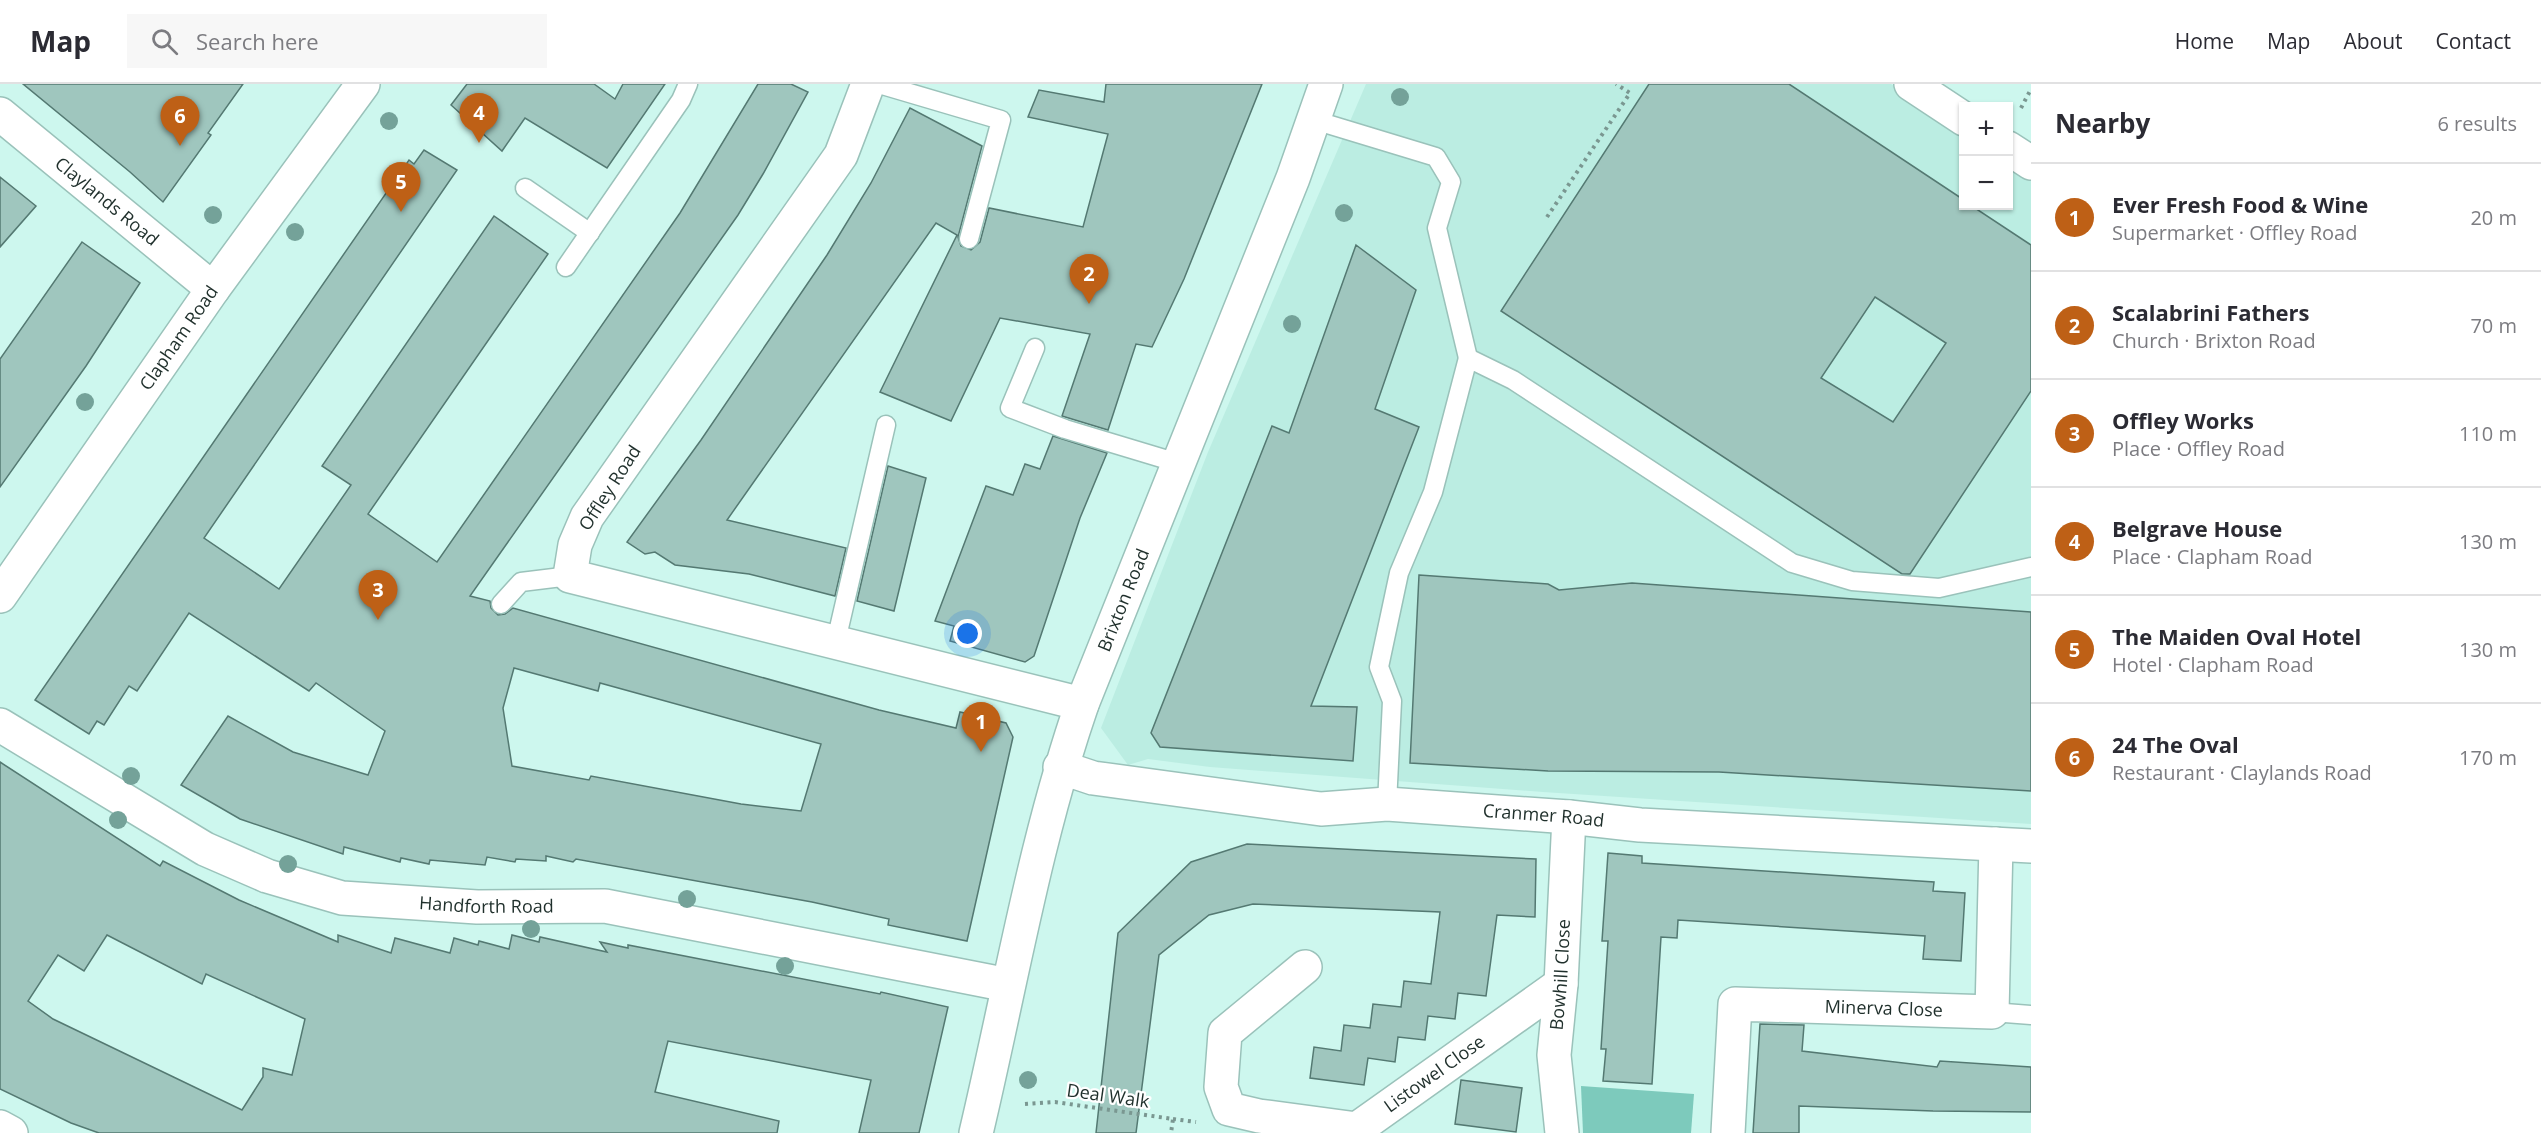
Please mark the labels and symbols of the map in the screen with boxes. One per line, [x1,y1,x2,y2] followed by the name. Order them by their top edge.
[460,94,498,143] pin: 4
[160,97,200,146] pin: 6
[50,151,164,251] street label: Claylands Road
[382,162,420,212] pin: 5
[1070,254,1108,304] pin: 2
[133,280,223,395] street label: Clapham Road
[573,440,646,535] street label: Offley Road
[1091,545,1154,655] street label: Brixton Road
[358,570,398,620] pin: 3
[953,619,982,648] your location
[962,702,1000,752] pin: 1
[1482,798,1605,832] street label: Cranmer Road
[418,890,554,918] street label: Handforth Road
[1544,919,1575,1031] street label: Bowhill Close
[1824,994,1943,1021] street label: Minerva Close
[1379,1029,1489,1117] street label: Listowel Close
[1065,1077,1151,1113] street label: Deal Walk

